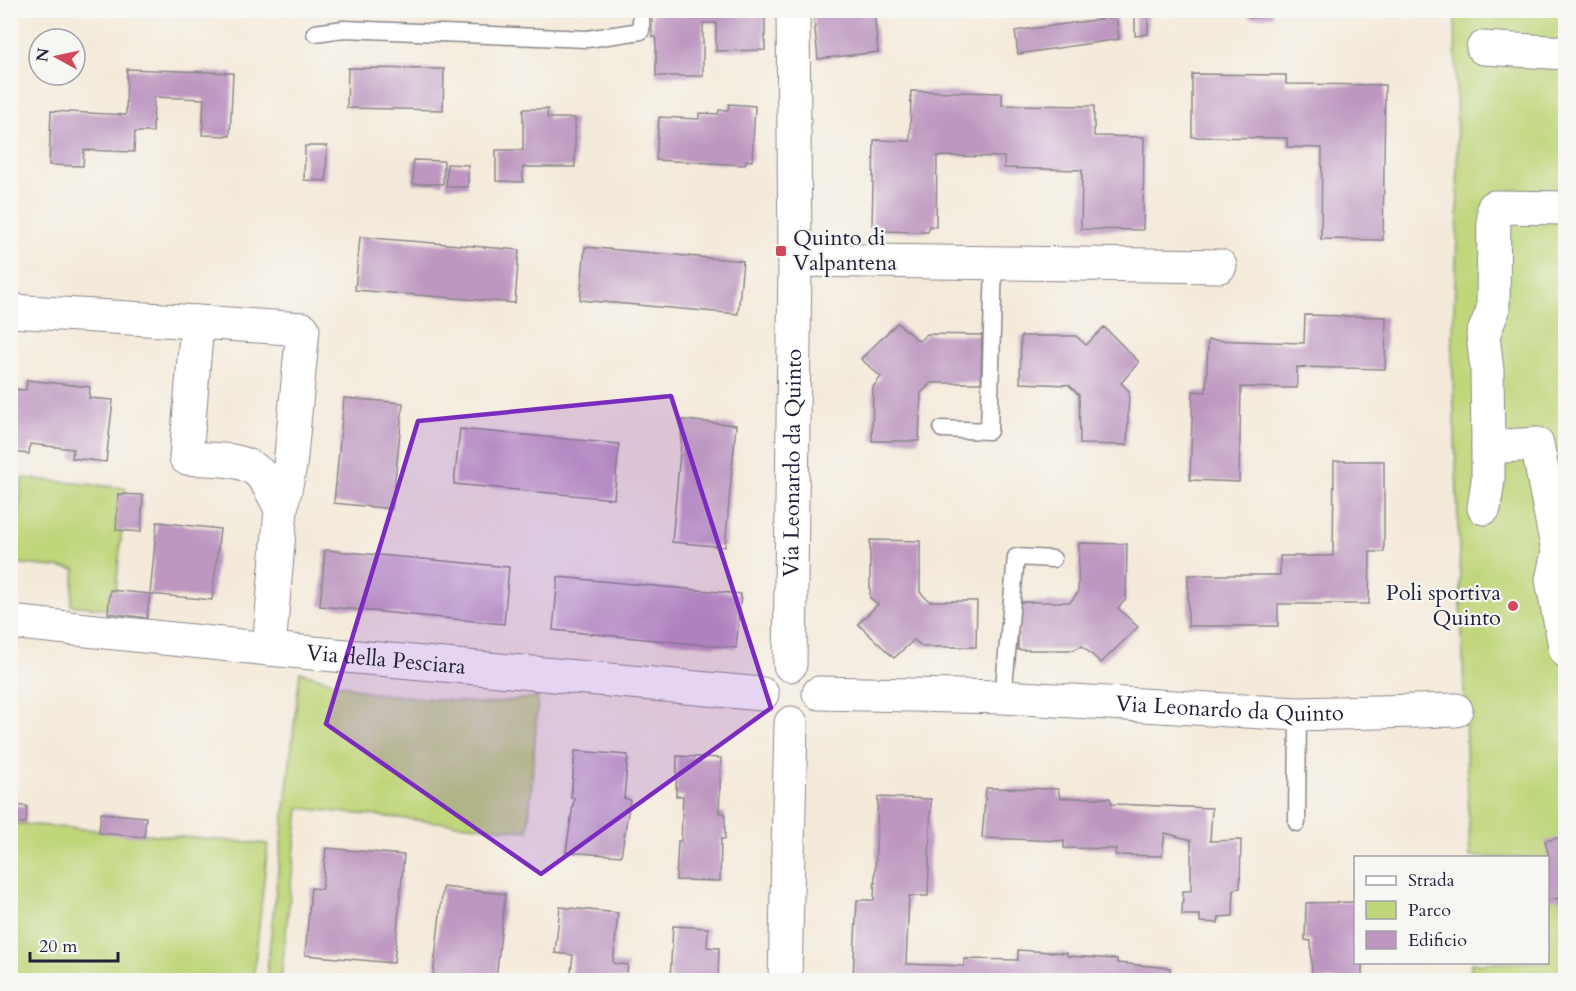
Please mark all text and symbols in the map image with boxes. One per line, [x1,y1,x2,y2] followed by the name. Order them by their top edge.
[27,27,87,87] north arrow
[31,47,55,63] text: N
[793,223,897,278] place label: Quinto di Valpantena
[774,244,788,258] marker: Quinto di Valpantena
[776,349,809,577] street label: Via Leonardo da Quinto
[1386,578,1501,633] place label: Poli sportiva Quinto
[1506,599,1520,613] marker: Poli sportiva Quinto
[305,637,468,682] street label: Via della Pesciara
[1115,689,1344,729] street label: Via Leonardo da Quinto
[1354,856,1549,964] legend
[1408,868,1455,893] text: Strada
[1408,898,1451,923] text: Parco
[30,925,118,963] scale bar
[1408,928,1467,953] text: Edificio
[39,934,78,959] text: 20 m

